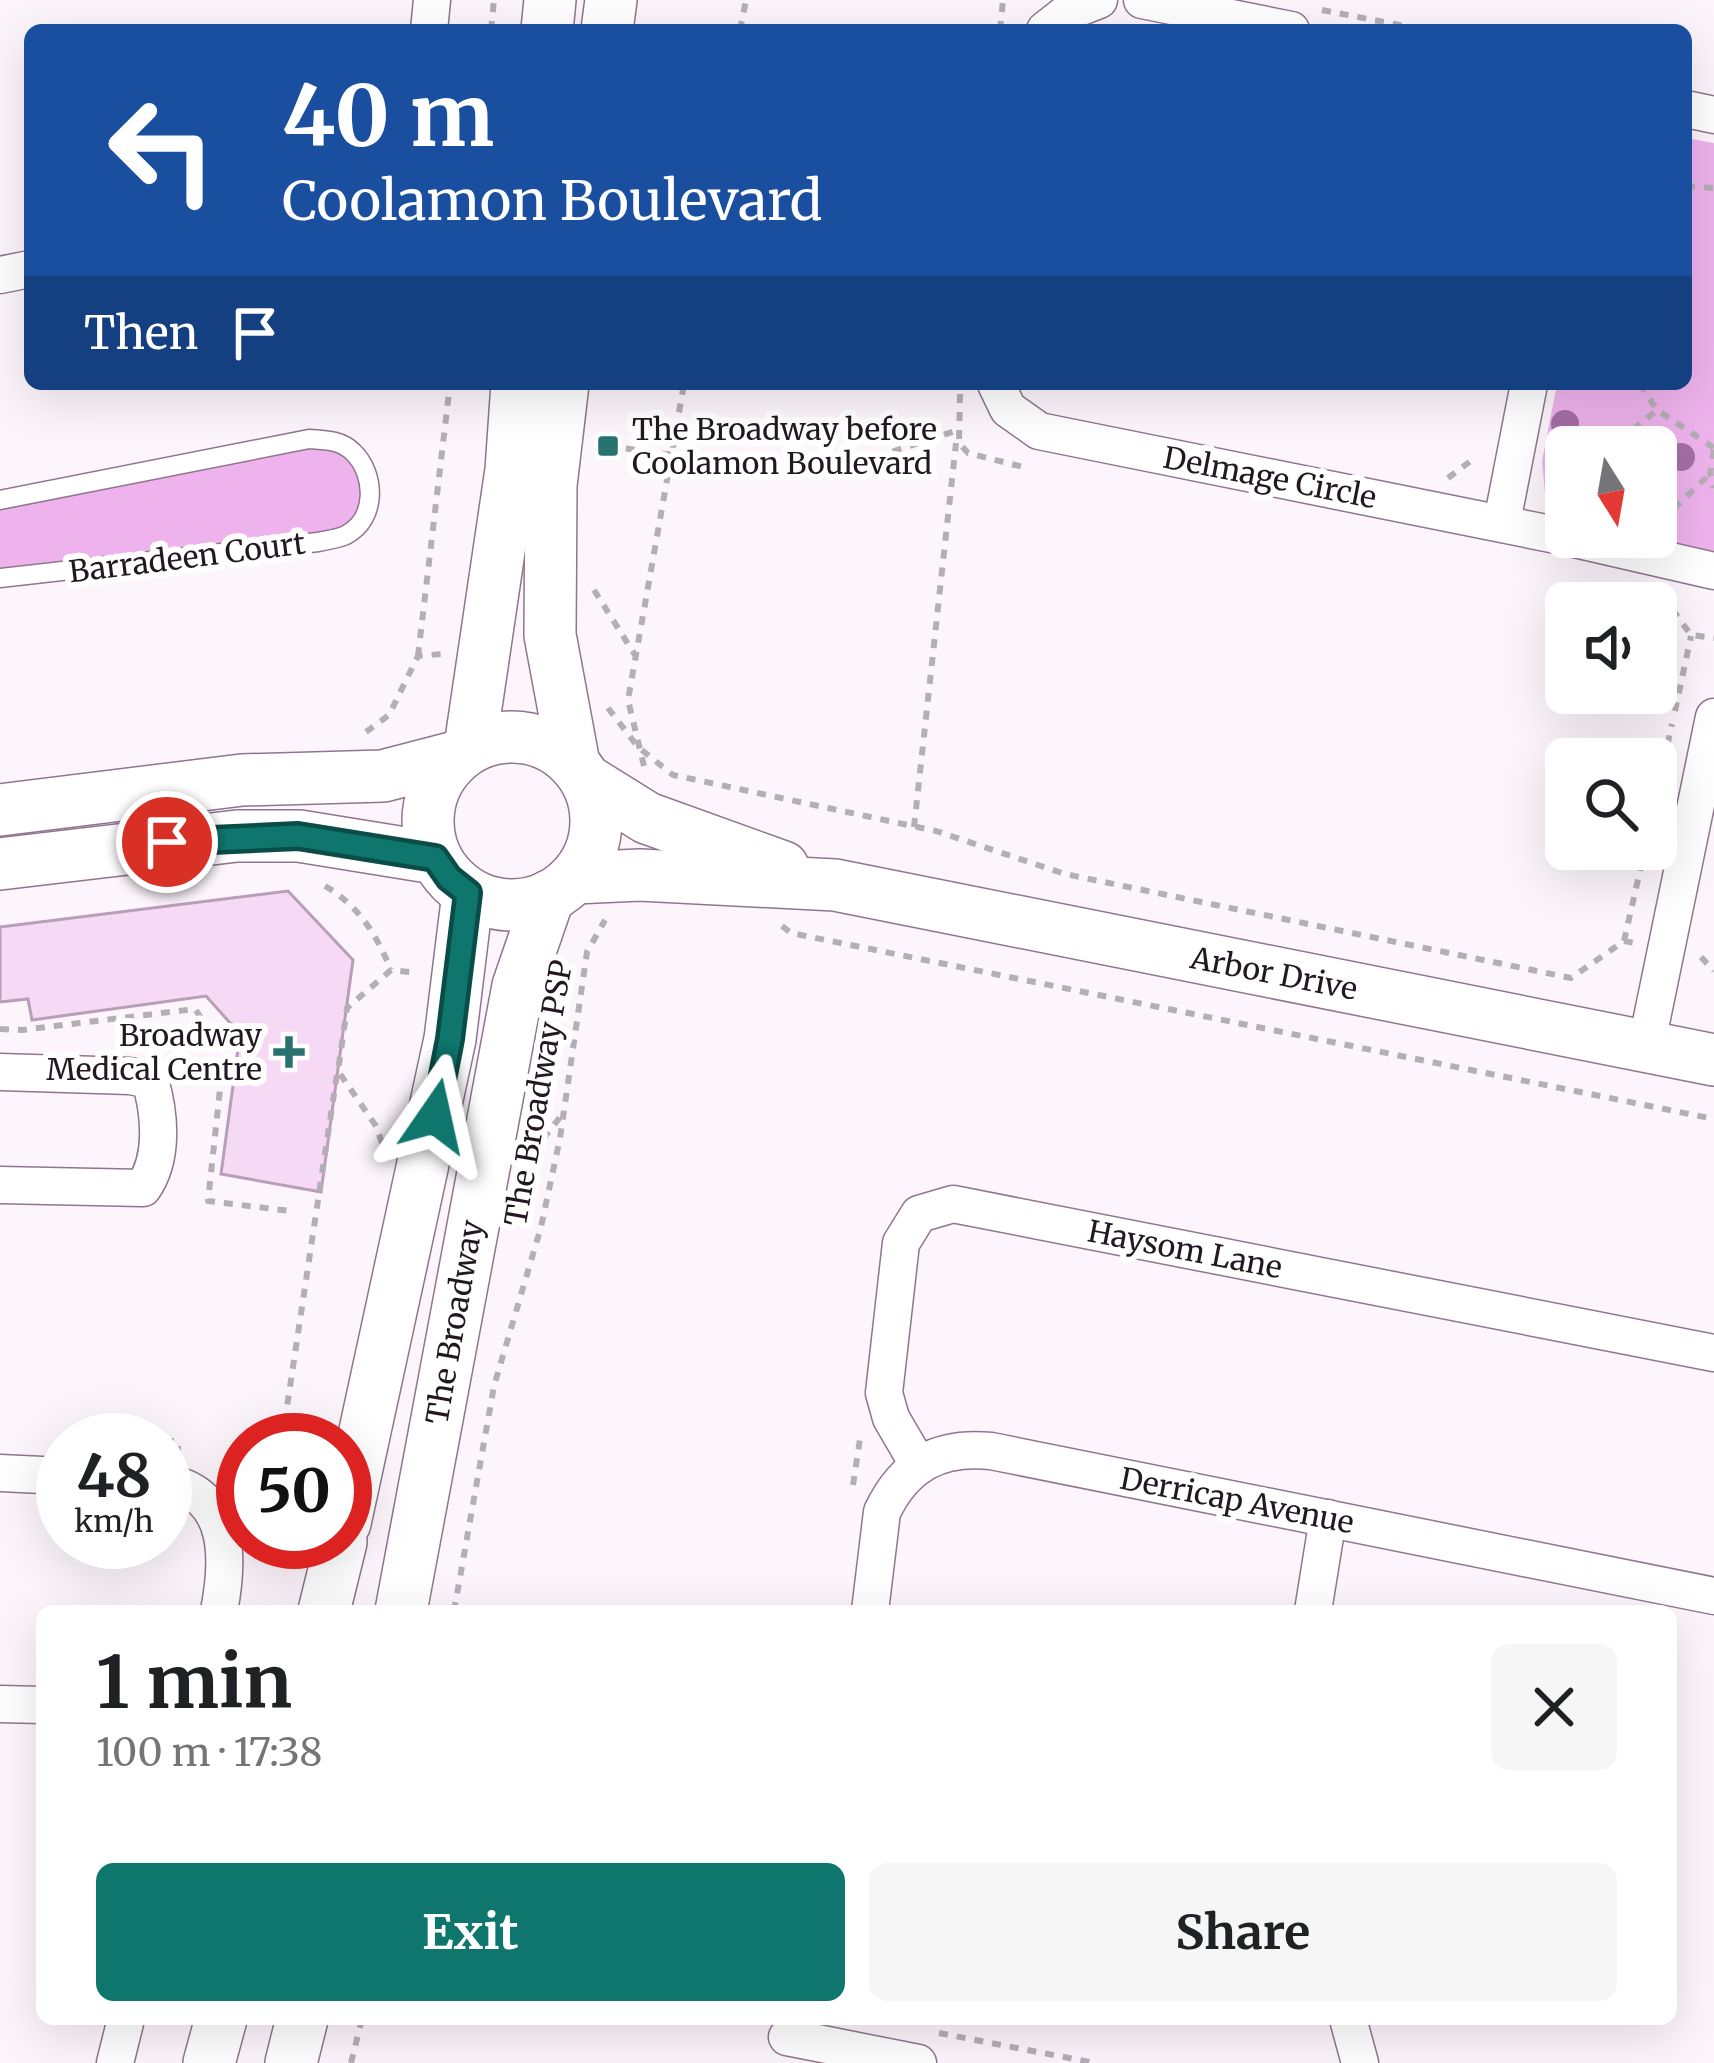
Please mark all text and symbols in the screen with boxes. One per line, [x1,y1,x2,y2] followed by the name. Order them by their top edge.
[282,63,494,169] text: 40 m
[84,72,240,228] icon: left
[282,167,822,235] text: Coolamon Boulevard
[222,300,288,366] icon: arrive
[84,305,198,361] text: Then
[632,410,937,482] place label: The Broadway before Coolamon Boulevard
[1545,426,1677,558] north arrow
[1545,426,1677,870] map controls
[595,433,621,459] marker: The Broadway before Coolamon Boulevard
[1160,438,1380,516] street label: Delmage Circle
[67,524,308,590] street label: Barradeen Court
[1545,582,1677,714] button: sound
[1545,738,1677,870] button: search
[116,791,218,893] pin
[134,809,200,875] icon: arrive
[1187,938,1361,1008] street label: Arbor Drive
[496,957,580,1229] street label: The Broadway PSP
[46,1016,263,1088] place label: Broadway Medical Centre
[273,1036,305,1068] marker: Broadway Medical Centre
[372,1053,498,1179] position arrow
[1085,1212,1285,1286] street label: Haysom Lane
[417,1216,491,1427] street label: The Broadway
[216,1413,372,1569] speed limit sign: 50
[76,1438,152,1513] text: 48
[1117,1459,1357,1541] street label: Derricap Avenue
[74,1502,154,1540] text: km/h
[96,1637,292,1728] text: 1 min
[1491,1644,1617,1770] button: close
[96,1728,323,1777] text: 100 m · 17:38
[96,1863,845,2001] button: Exit
[869,1863,1617,2001] button: Share

